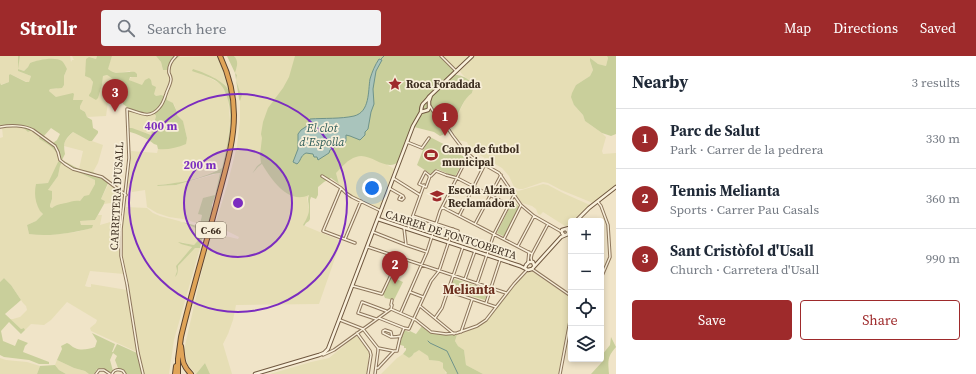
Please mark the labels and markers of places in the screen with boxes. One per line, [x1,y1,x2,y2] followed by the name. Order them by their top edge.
[387,76,403,92] place icon: Roca Foradada
[406,77,481,92] place label: Roca Foradada
[102,79,128,112] pin: 3
[432,103,458,136] pin: 1
[442,142,520,170] place label: Camp de futbol municipal
[423,147,439,163] sports icon: Camp de futbol municipal
[448,183,515,211] place label: Escola Alzina Reclamadora
[429,188,445,204] school or university icon: Escola Alzina Reclamadora
[231,196,245,210] centre of rings
[382,251,408,284] pin: 2

